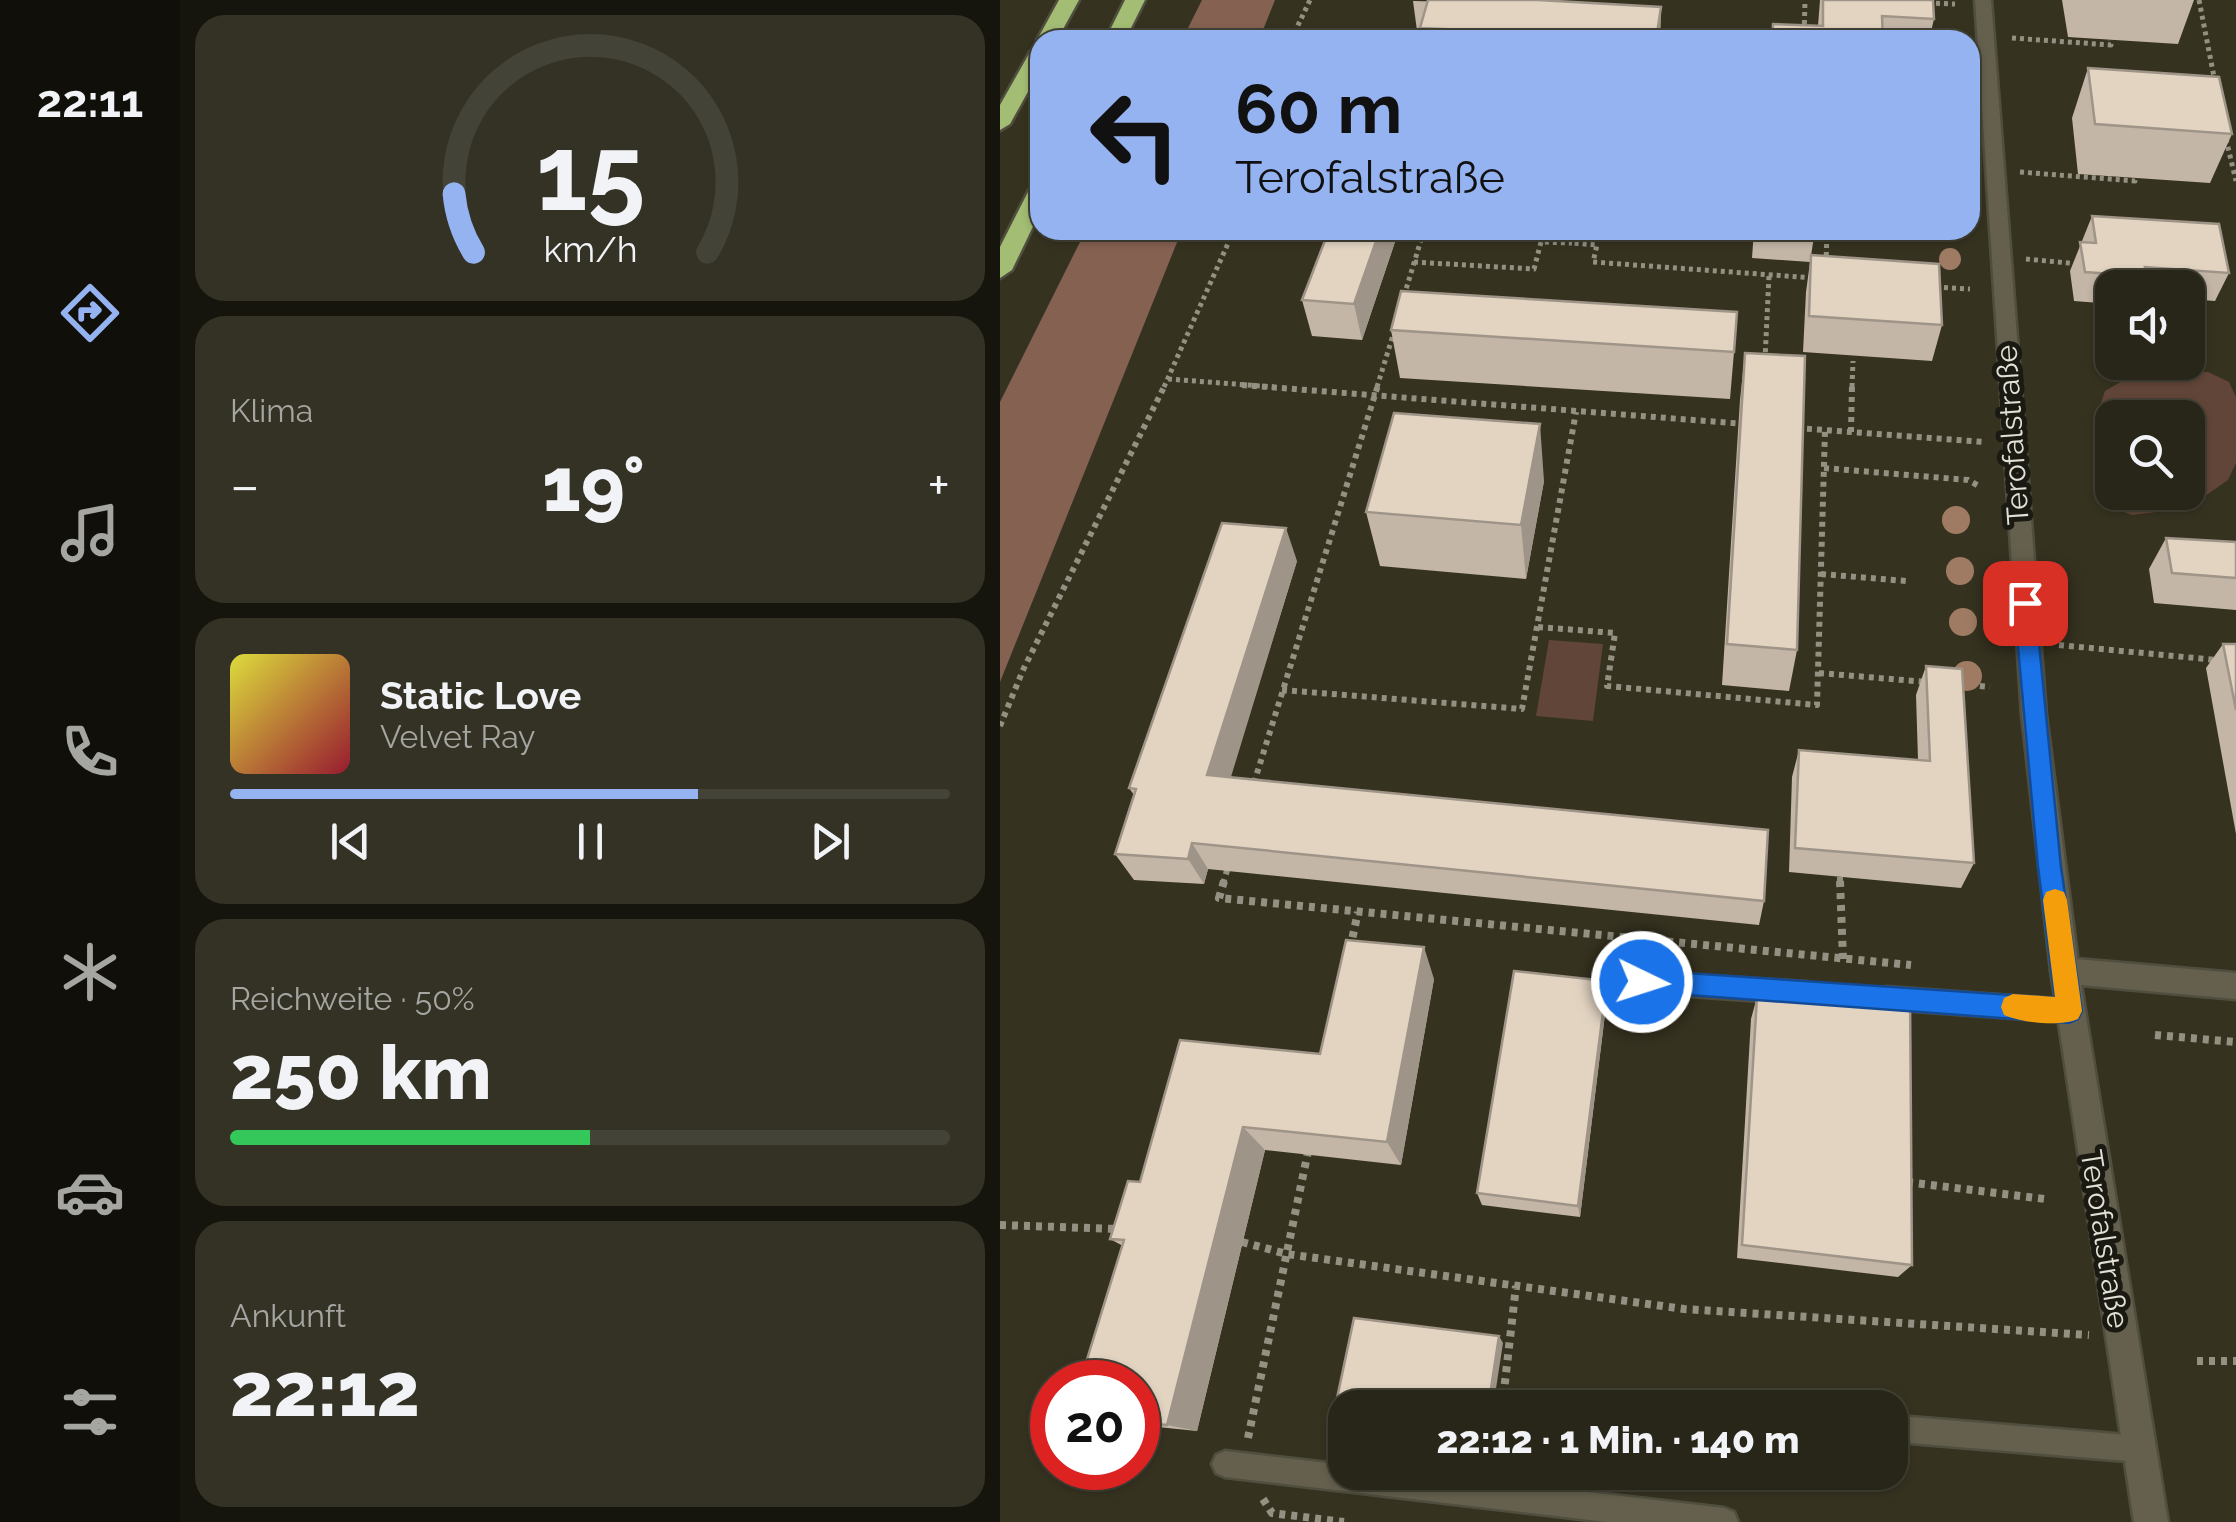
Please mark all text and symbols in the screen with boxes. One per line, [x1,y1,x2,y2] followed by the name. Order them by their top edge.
[1235,67,1402,149] text: 60 m
[1070,70,1200,200] icon: left
[37,75,143,128] text: 22:11
[536,112,645,234] text: 15
[1235,151,1505,204] text: Terofalstraße
[543,228,637,270] text: km/h
[2095,270,2205,510] map controls
[2095,270,2205,380] button: sound
[55,278,125,348] icon: directions
[1988,344,2036,526] street label: Terofalstraße
[230,392,313,429] text: Klima
[2095,400,2205,510] button: search
[542,440,645,529] text: 19°
[230,453,260,518] text: −
[927,453,950,518] text: +
[55,498,125,568] icon: music
[1983,561,2068,646] pin
[1998,576,2053,631] icon: arrive
[380,673,581,718] text: Static Love
[55,717,125,787] icon: phone
[380,718,535,755] text: Velvet Ray
[323,814,378,869] icon: previous
[563,814,618,869] icon: pause
[803,814,858,869] icon: next
[1590,930,1694,1034] position arrow
[55,937,125,1007] icon: climate
[230,980,475,1017] text: Reichweite · 50%
[230,1028,492,1117] text: 250 km
[2074,1147,2136,1331] street label: Terofalstraße
[55,1157,125,1227] icon: car
[230,1297,346,1334] text: Ankunft
[230,1345,420,1434] text: 22:12
[1030,1360,1160,1490] speed limit sign: 20
[55,1377,125,1447] icon: filters
[1437,1417,1799,1462] text: 22:12 · 1 Min. · 140 m

